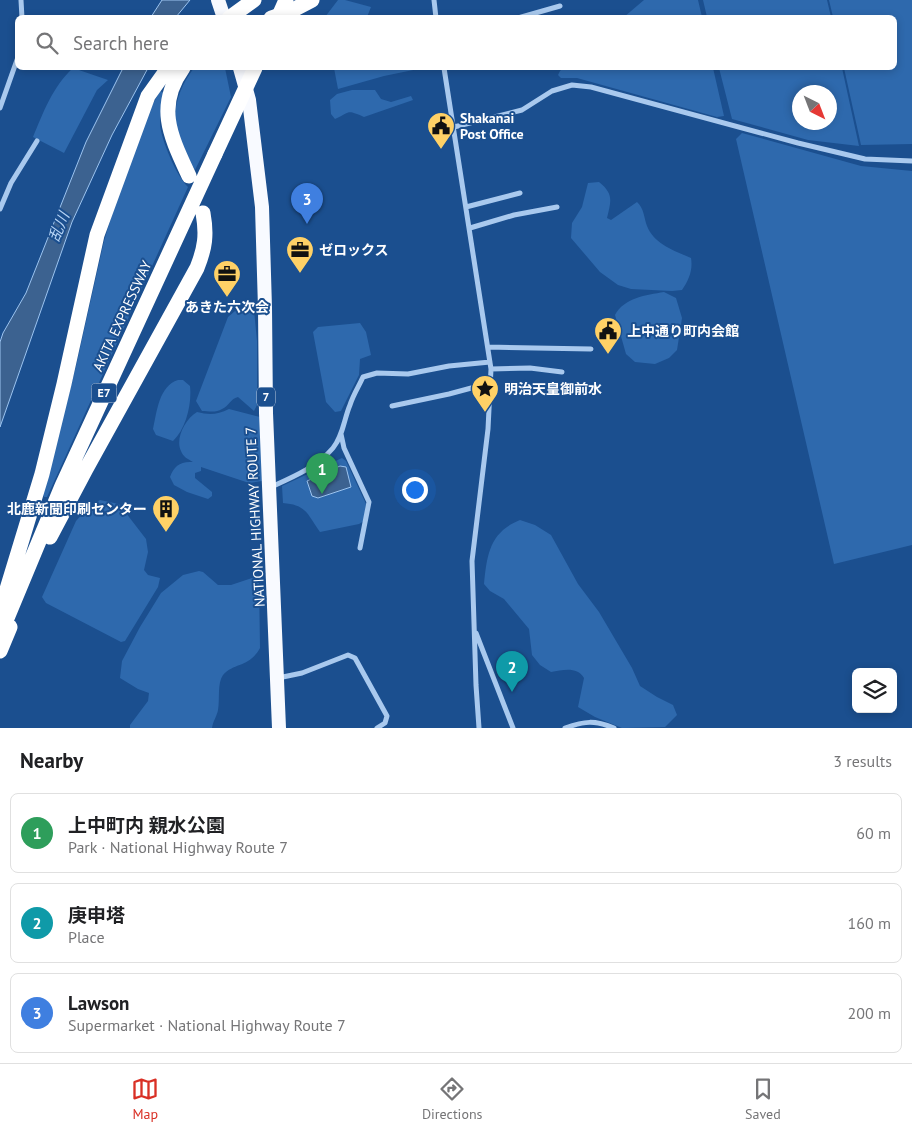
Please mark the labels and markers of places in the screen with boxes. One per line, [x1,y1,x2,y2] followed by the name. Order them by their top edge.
[460,109,524,143] place label: Shakanai Post Office
[426,111,456,150] public building icon: Shakanai Post Office
[291,183,323,224] pin: 3
[285,235,315,274] office icon: ゼロックス
[319,241,389,259] place label: ゼロックス
[212,259,242,298] office icon: あきた六次会
[185,298,269,316] place label: あきた六次会
[593,316,623,355] public building icon: 上中通り町内会館
[627,322,739,340] place label: 上中通り町内会館
[470,374,500,413] place icon: 明治天皇御前水
[504,380,602,398] place label: 明治天皇御前水
[306,453,338,494] pin: 1
[151,494,181,533] building icon: 北鹿新聞印刷センター
[7,500,147,518] place label: 北鹿新聞印刷センター
[496,651,528,692] pin: 2

